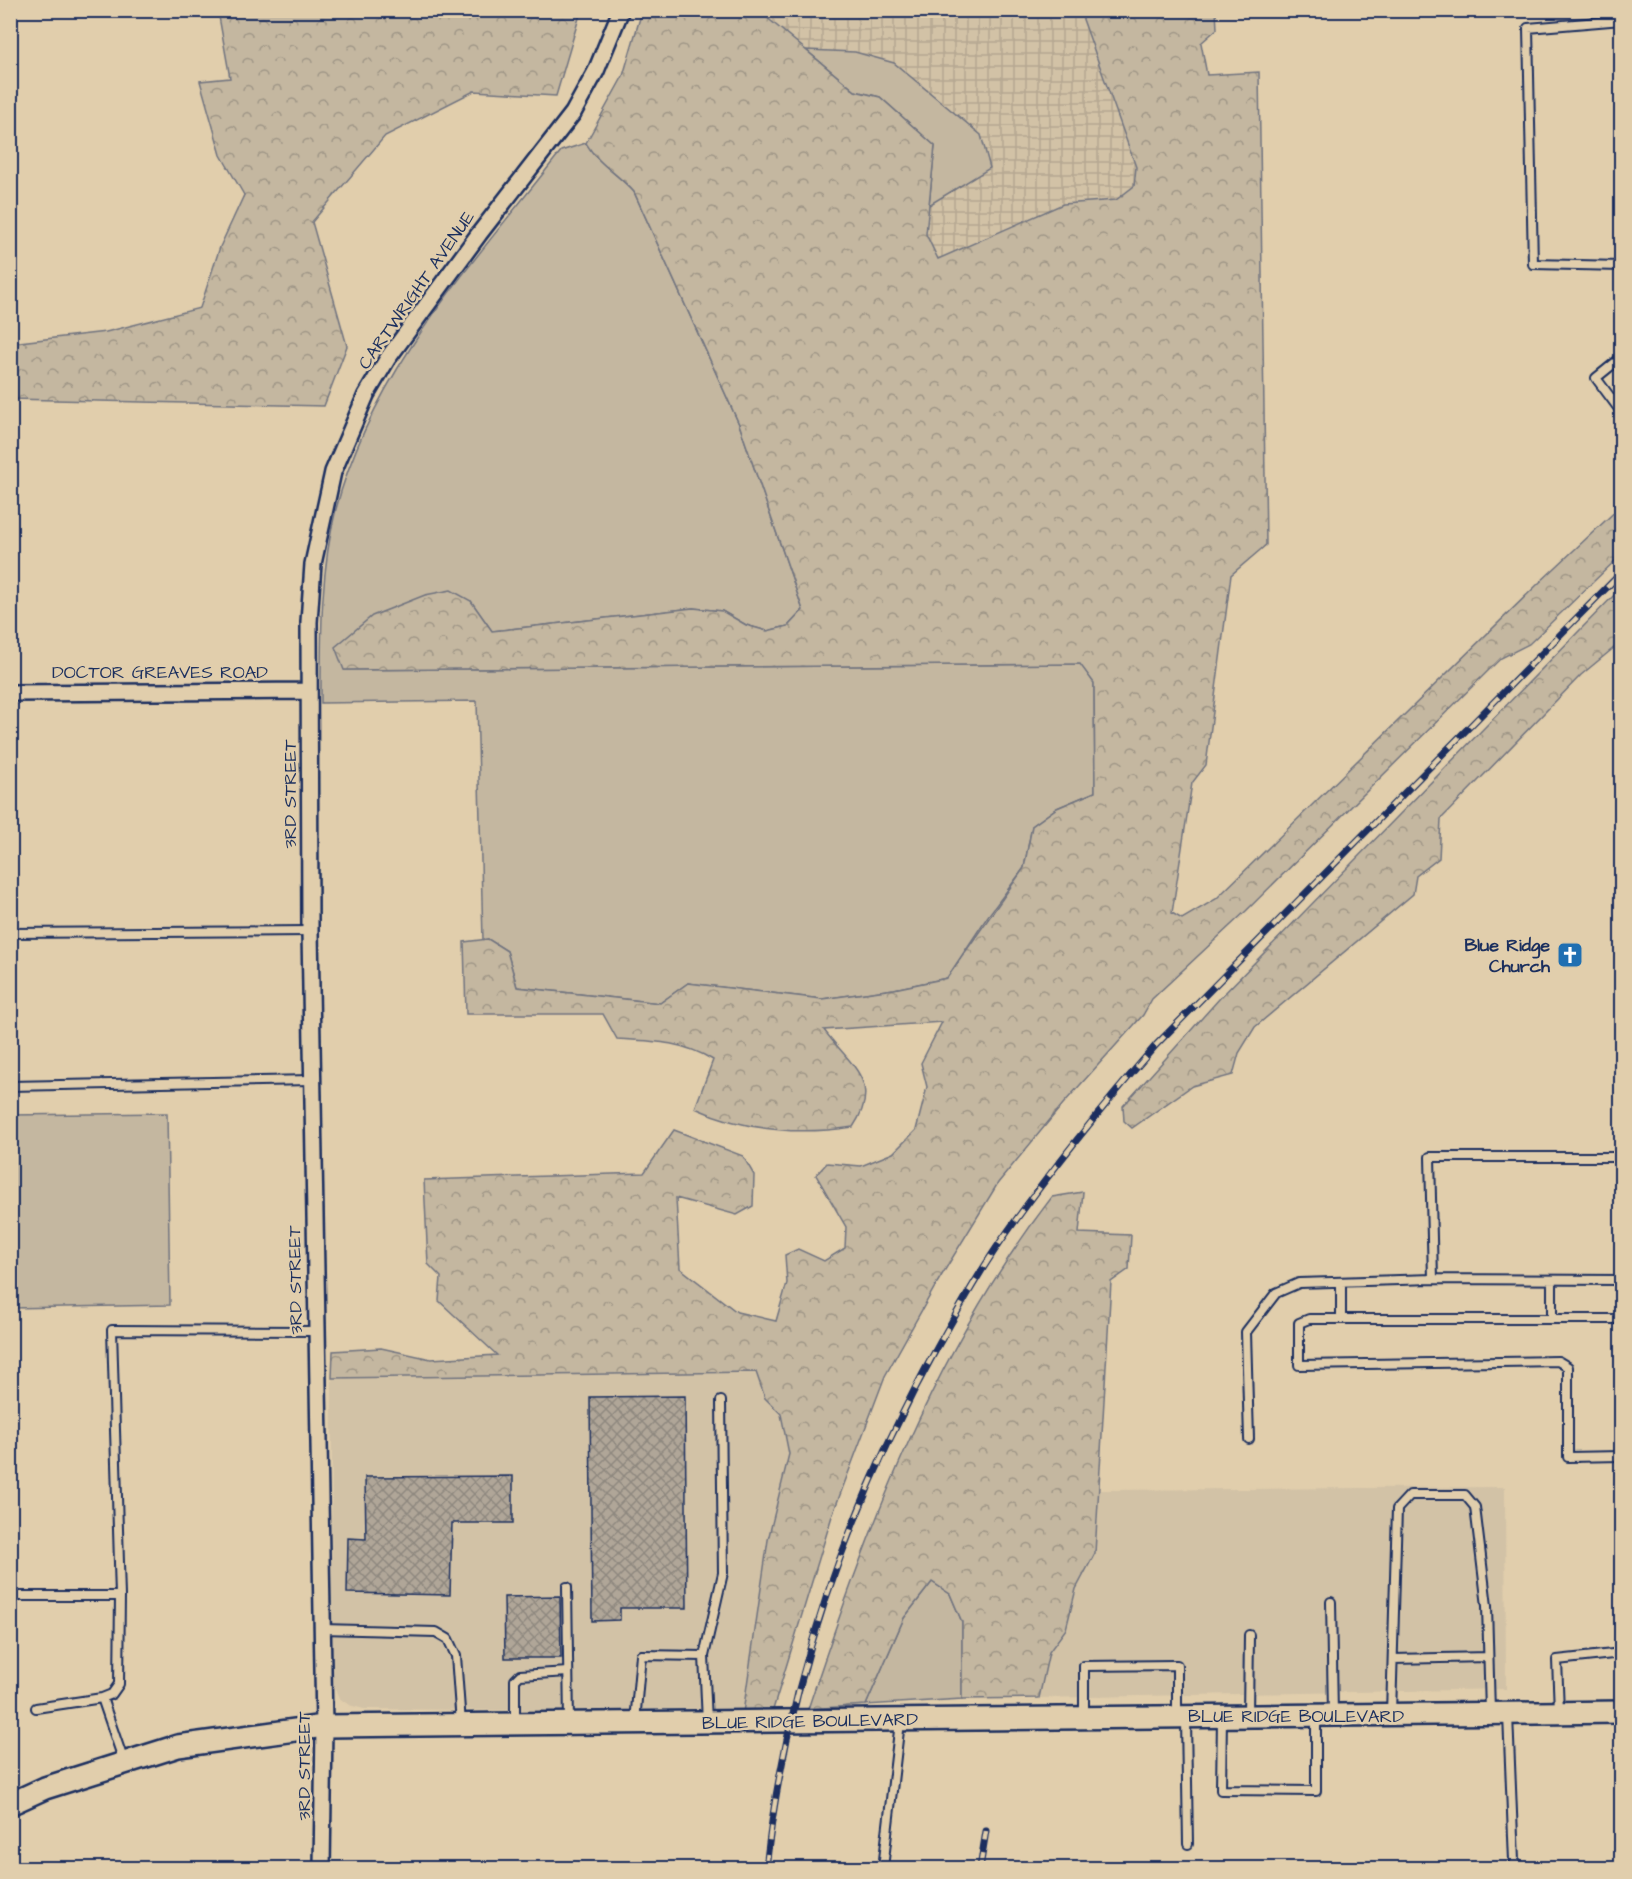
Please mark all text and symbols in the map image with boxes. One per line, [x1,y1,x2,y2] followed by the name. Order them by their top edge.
[352,206,481,375] street label: CARTWRIGHT AVENUE
[52,660,268,685] street label: DOCTOR GREAVES ROAD
[278,739,303,849] street label: 3RD STREET
[1464,933,1551,979] place label: Blue Ridge Church
[1555,940,1585,970] church icon: Blue Ridge Church
[282,1225,309,1335] street label: 3RD STREET
[1188,1704,1404,1729] street label: BLUE RIDGE BOULEVARD
[702,1707,919,1736] street label: BLUE RIDGE BOULEVARD
[292,1711,317,1821] street label: 3RD STREET

